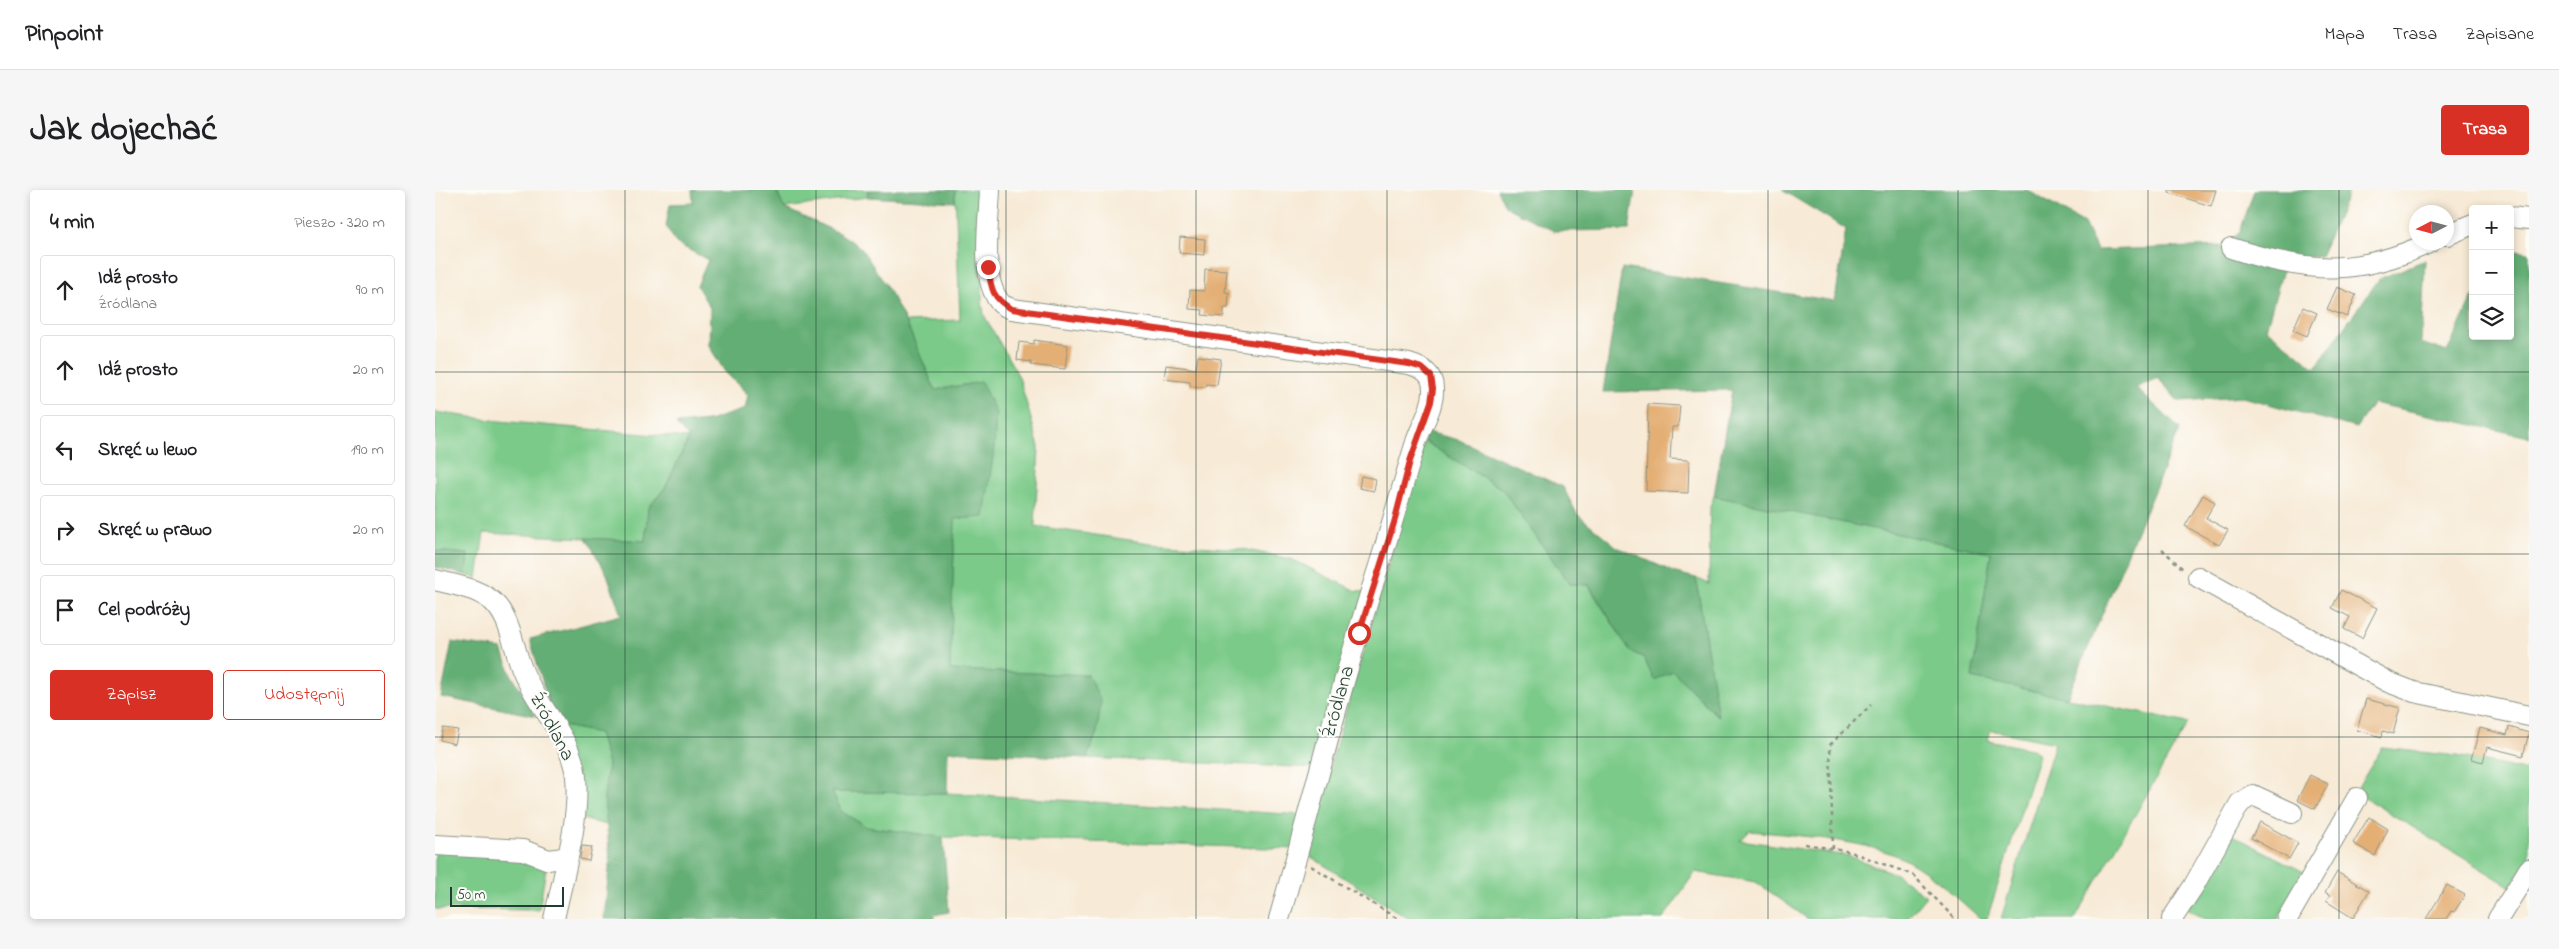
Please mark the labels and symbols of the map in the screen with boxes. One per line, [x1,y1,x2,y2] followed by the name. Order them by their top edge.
[2409,205,2454,250] north arrow
[977,256,1000,279] route end
[1348,622,1371,645] route start
[1315,662,1363,742] street label: Źródlana
[521,688,581,766] street label: Źródlana
[450,884,564,907] scale bar

